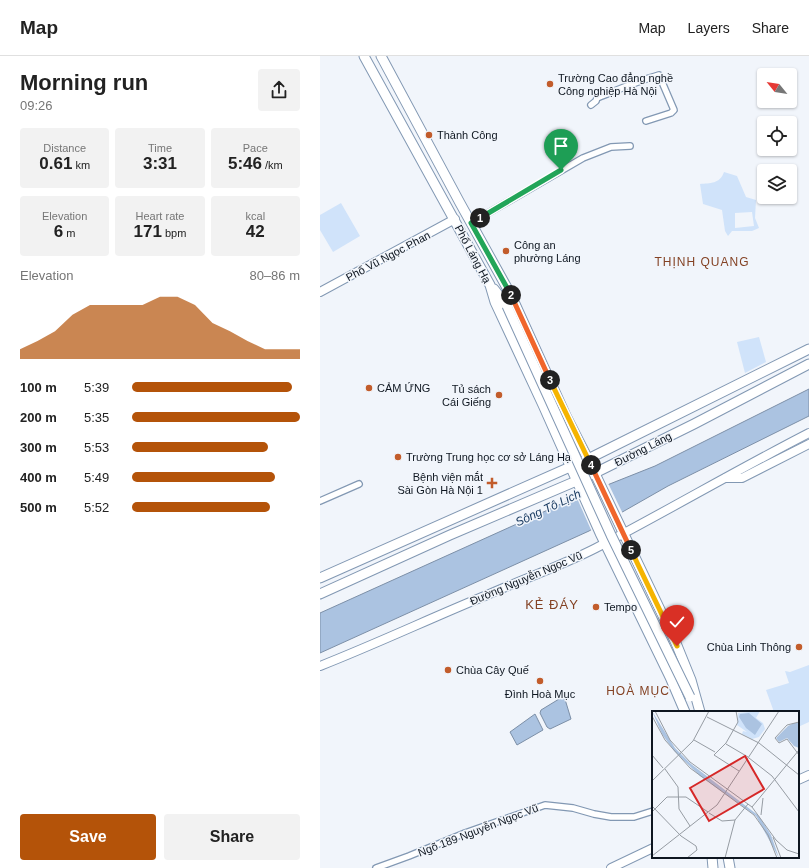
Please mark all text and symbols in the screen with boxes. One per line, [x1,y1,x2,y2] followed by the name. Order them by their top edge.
[20,17,58,38] text: Map
[638,20,666,36] text: Map
[688,20,730,36] text: Layers
[752,20,789,36] text: Share
[757,68,797,108] north arrow
[757,68,797,204] map controls
[258,69,300,111] button: share
[20,70,148,95] text: Morning run
[558,72,673,97] place label: Trường Cao đẳng nghề Công nghiệp Hà Nội
[545,79,555,89] marker: Trường Cao đẳng nghề Công nghiệp Hà Nội
[20,98,53,113] text: 09:26
[757,116,797,156] button: locate
[437,129,498,141] place label: Thành Công
[544,129,578,170] pin
[424,130,434,140] marker: Thành Công
[550,135,572,157] icon: arrive
[43,142,86,154] text: Distance
[148,142,172,154] text: Time
[243,142,268,154] text: Pace
[39,154,72,173] text: 0.61
[143,154,177,173] text: 3:31
[228,154,262,173] text: 5:46
[72,159,90,171] text: km
[262,159,283,171] text: /km
[757,164,797,204] button: layers
[470,208,490,228] pin: 1
[42,210,87,222] text: Elevation
[136,210,184,222] text: Heart rate
[246,210,265,222] text: kcal
[477,212,483,224] text: 1
[54,222,63,241] text: 6
[134,222,162,241] text: 171
[246,222,265,241] text: 42
[453,223,494,286] street label: Phố Láng Hạ
[63,227,76,239] text: m
[162,227,186,239] text: bpm
[344,229,432,283] street label: Phố Vũ Ngọc Phan
[514,239,581,264] place label: Công an phường Láng
[501,246,511,256] marker: Công an phường Láng
[655,255,750,269] district label: THỊNH QUANG
[20,268,73,283] text: Elevation
[249,268,300,283] text: 80–86 m
[501,285,521,305] pin: 2
[508,289,514,301] text: 2
[540,370,560,390] pin: 3
[547,374,553,386] text: 3
[20,380,57,395] text: 100 m
[84,380,109,395] text: 5:39
[377,382,430,394] place label: CẢM ỨNG
[364,383,374,393] marker: CẢM ỨNG
[442,383,491,408] place label: Tủ sách Cái Giếng
[494,390,504,400] marker: Tủ sách Cái Giếng
[20,410,57,425] text: 200 m
[84,410,109,425] text: 5:35
[613,430,673,468] street label: Đường Láng
[20,440,57,455] text: 300 m
[84,440,109,455] text: 5:53
[406,451,572,463] place label: Trường Trung học cơ sở Láng Hạ
[393,452,403,462] marker: Trường Trung học cơ sở Láng Hạ
[581,455,601,475] pin: 4
[588,459,594,471] text: 4
[20,470,57,485] text: 400 m
[84,470,109,485] text: 5:49
[397,471,483,496] place label: Bệnh viện mắt Sài Gòn Hà Nội 1
[486,477,498,489] marker: Bệnh viện mắt Sài Gòn Hà Nội 1
[513,487,583,529] water label: Sông Tô Lịch
[20,500,57,515] text: 500 m
[84,500,109,515] text: 5:52
[621,540,641,560] pin: 5
[628,544,634,556] text: 5
[468,549,584,607] street label: Đường Nguyễn Ngọc Vũ
[525,597,579,612] district label: KẺ ĐÁY
[604,601,637,613] place label: Tempo
[591,602,601,612] marker: Tempo
[660,605,694,646] pin
[666,611,688,633] icon: check
[707,641,791,653] place label: Chùa Linh Thông
[794,642,804,652] marker: Chùa Linh Thông
[456,664,529,676] place label: Chùa Cây Quế
[443,665,453,675] marker: Chùa Cây Quế
[535,676,545,686] marker: Đình Hoà Mục
[606,683,670,698] district label: HOÀ MỤC
[505,688,576,700] place label: Đình Hoà Mục
[652,711,799,858] inset map
[416,801,540,859] street label: Ngõ 189 Nguyễn Ngọc Vũ
[20,814,156,860] button: Save
[164,814,300,860] button: Share

